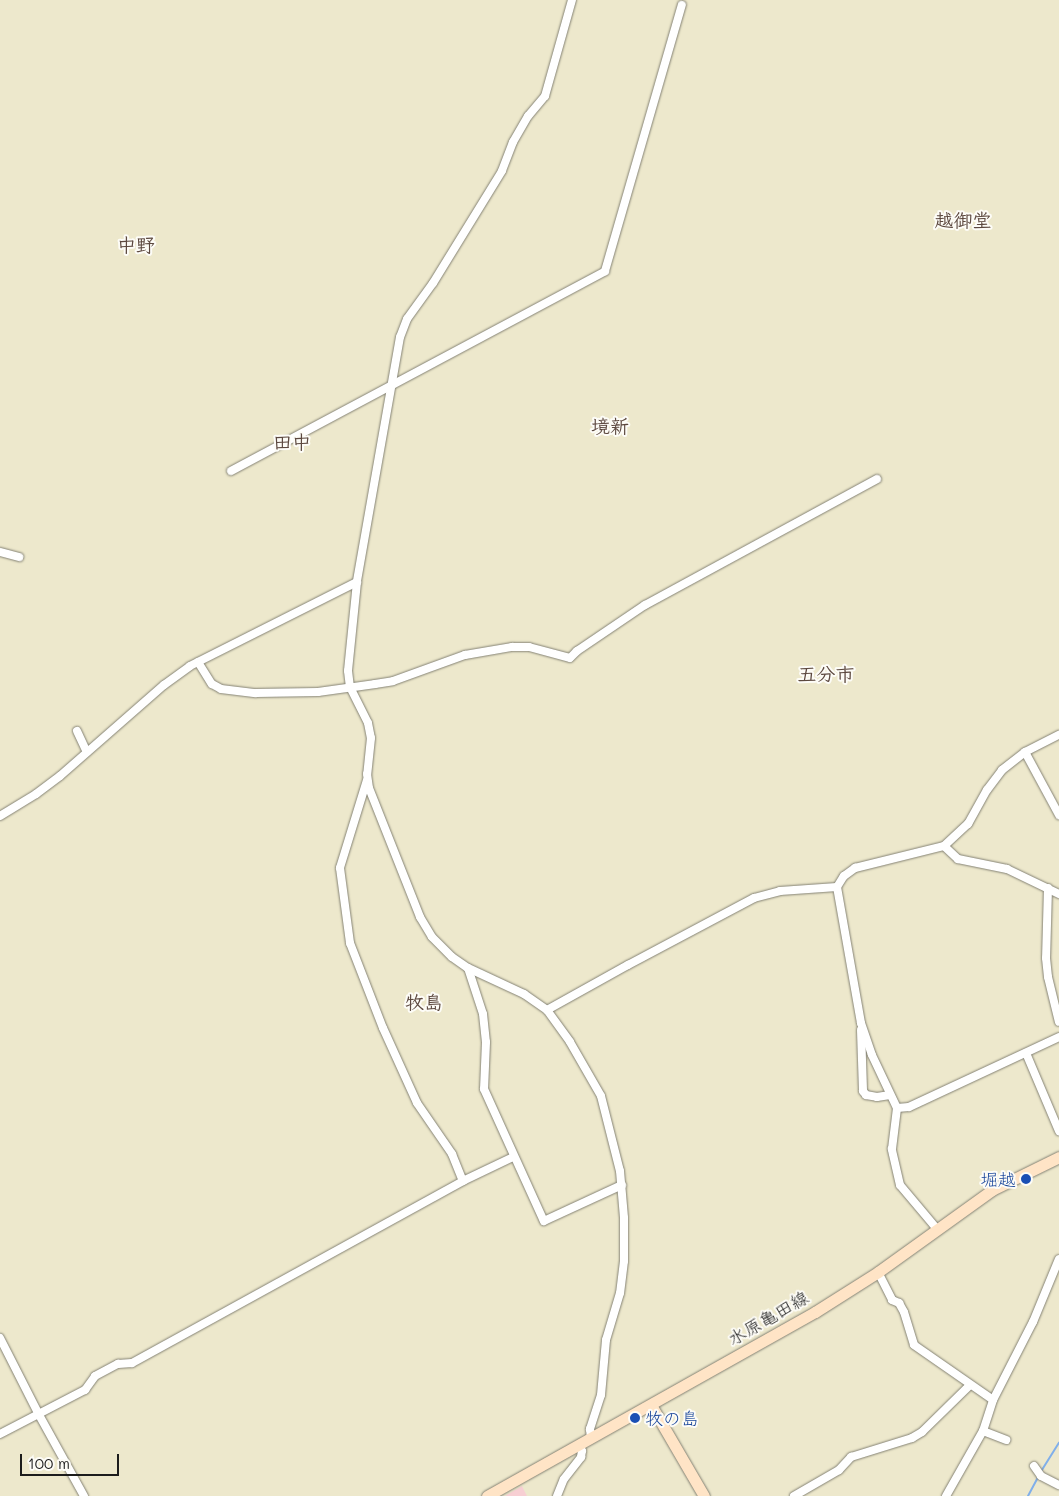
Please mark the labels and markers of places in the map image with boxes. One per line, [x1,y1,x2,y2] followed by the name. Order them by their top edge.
[980,1168,1016,1190] place label: 堀越
[1020,1173,1032,1185] marker: 堀越
[645,1407,699,1429] place label: 牧の島
[629,1412,641,1424] marker: 牧の島

